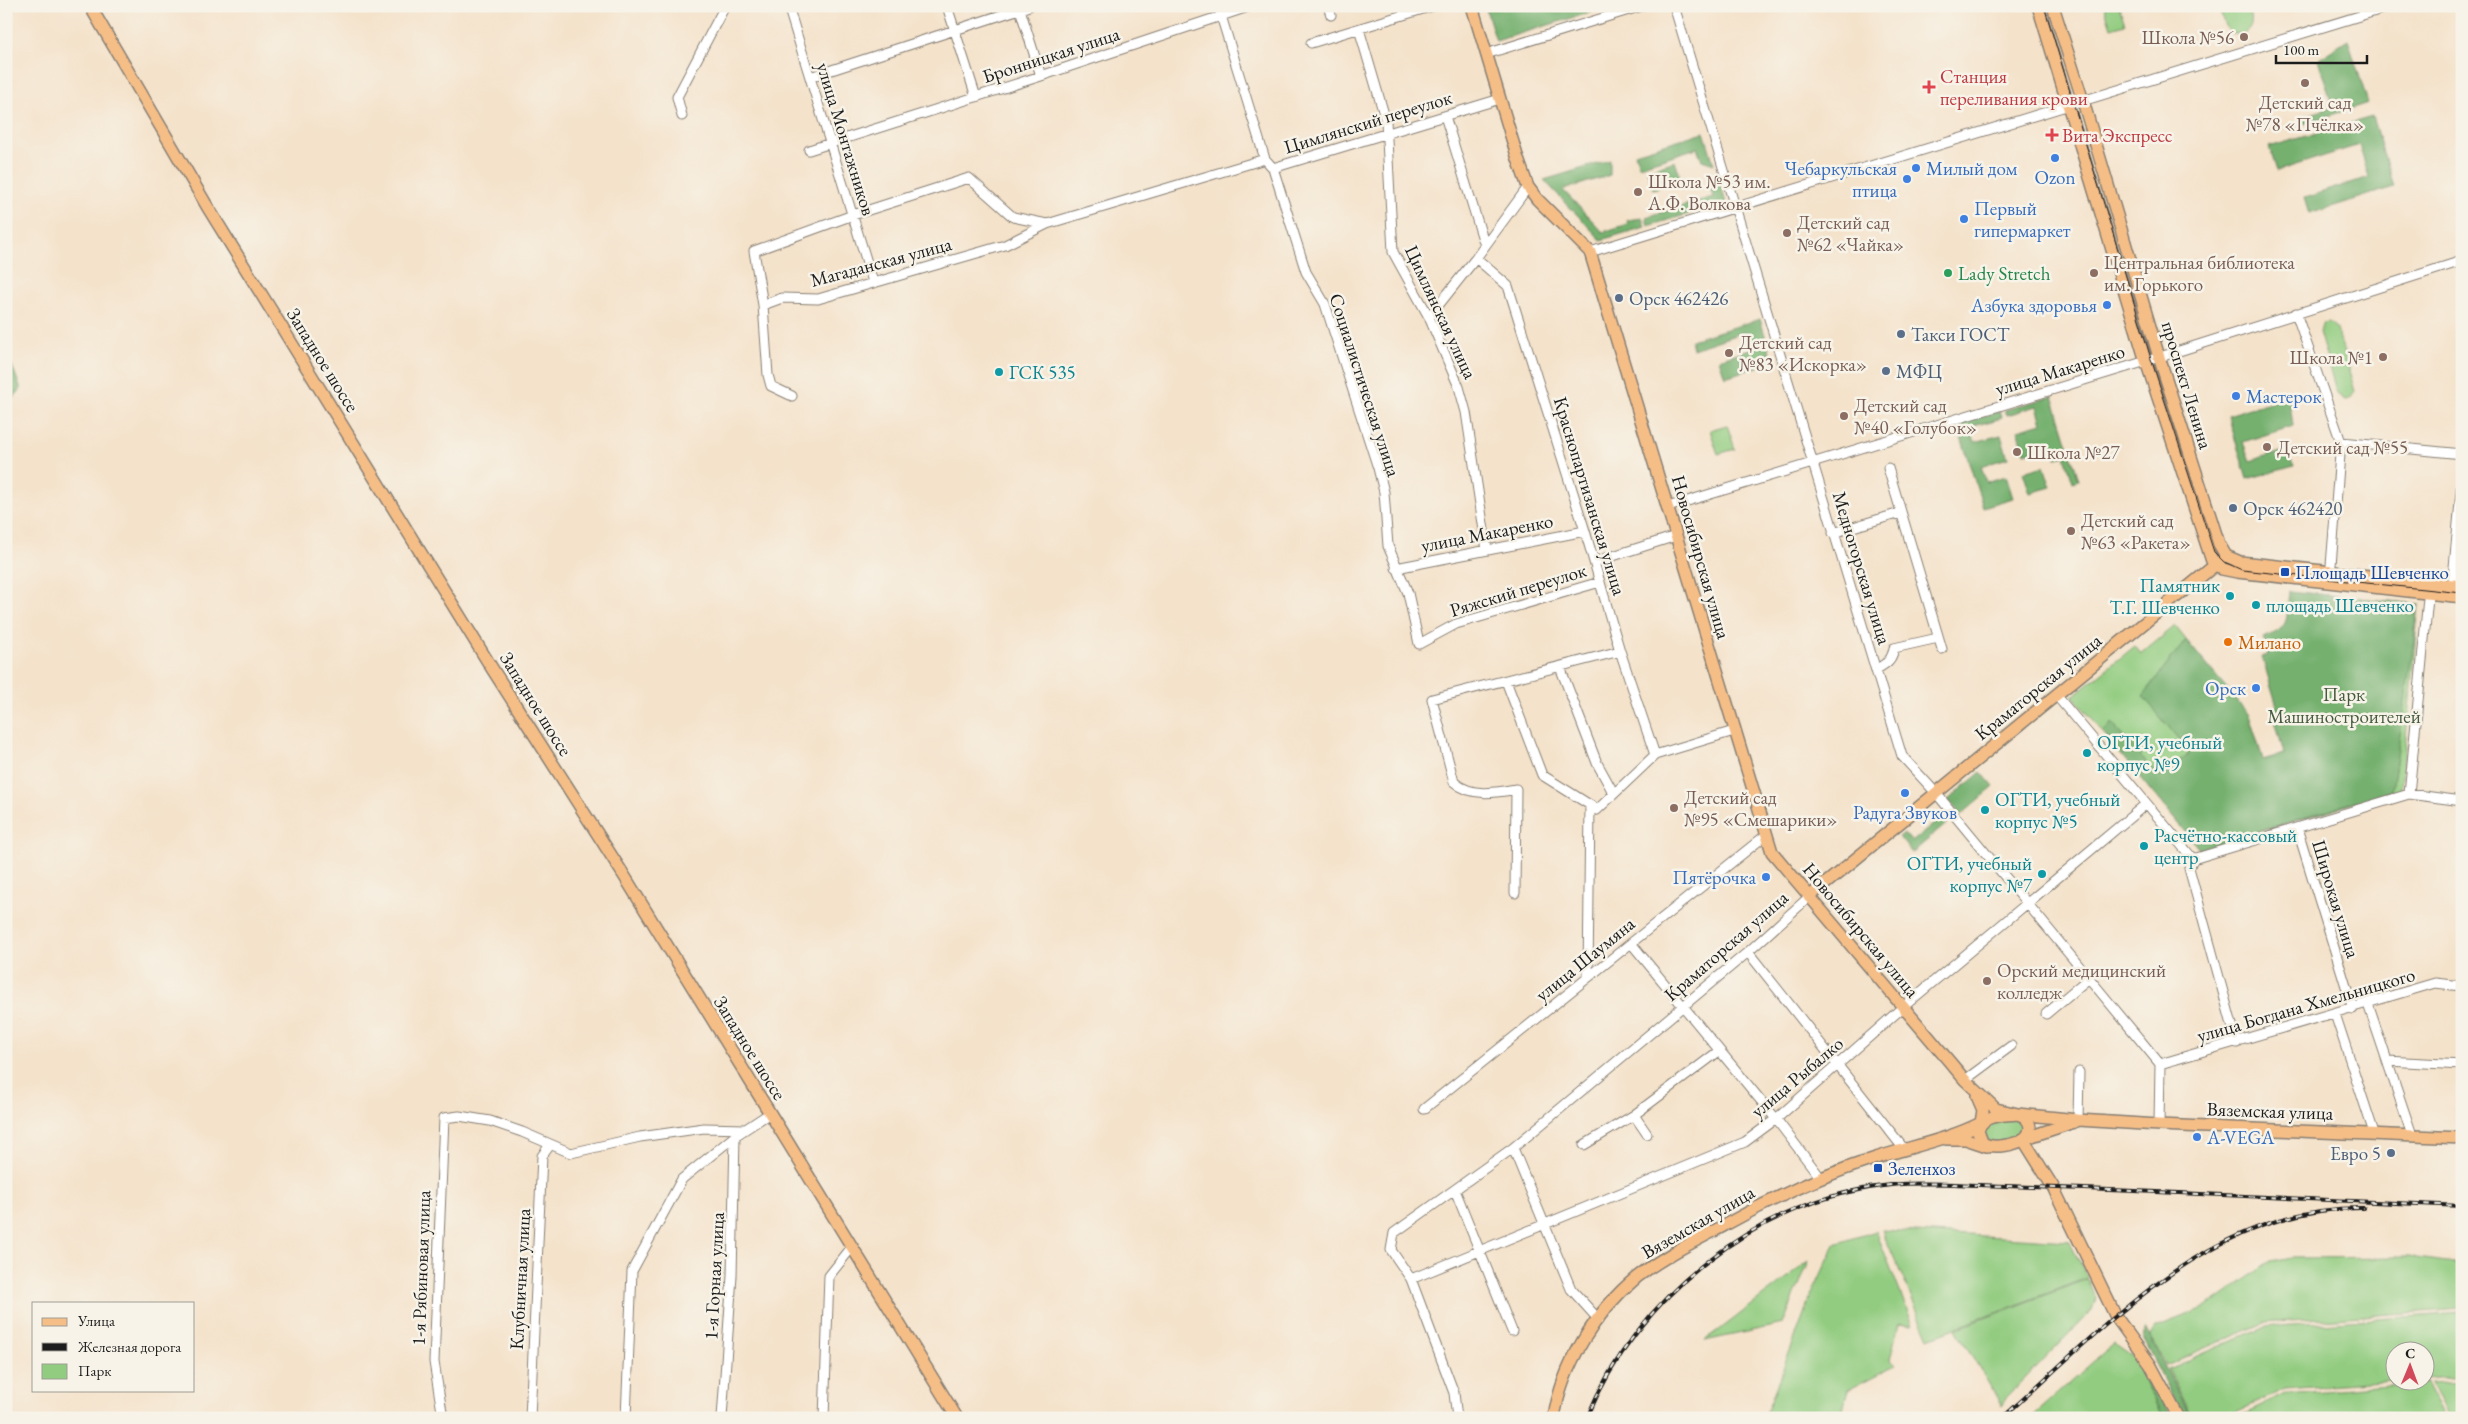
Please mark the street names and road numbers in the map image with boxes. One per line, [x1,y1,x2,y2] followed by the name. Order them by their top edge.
[979,21,1123,89] street label: Бронницкая улица
[811,59,881,219] street label: улица Монтажников
[1281,85,1455,159] street label: Цимлянский переулок
[808,231,955,293] street label: Магаданская улица
[1399,241,1483,383] street label: Цимлянская улица
[1324,290,1407,480] street label: Социалистическая улица
[281,303,365,417] street label: Западное шоссе
[2156,318,2218,452] street label: проспект Ленина
[1992,338,2128,402] street label: улица Макаренко
[1548,394,1632,599] street label: Краснопартизанская улица
[1666,472,1736,642] street label: Новосибирская улица
[1827,489,1897,648] street label: Медногорская улица
[1419,508,1555,558] street label: улица Макаренко
[1447,557,1589,623] street label: Ряжский переулок
[1969,628,2107,746] street label: Краматорская улица
[494,647,578,761] street label: Западное шоссе
[2306,837,2366,961] street label: Широкая улица
[1797,857,1925,1003] street label: Новосибирская улица
[1659,885,1794,1007] street label: Краматорская улица
[1530,911,1640,1007] street label: улица Шаумяна
[2194,962,2418,1048] street label: улица Богдана Хмельницкого
[708,991,792,1105] street label: Западное шоссе
[1745,1031,1849,1123] street label: улица Рыбалко
[2206,1096,2334,1126] street label: Вяземская улица
[1637,1179,1759,1264] street label: Вяземская улица
[406,1189,436,1346] street label: 1-я Рябиновая улица
[504,1207,536,1350] street label: Клубничная улица
[698,1211,730,1341] street label: 1-я Горная улица

